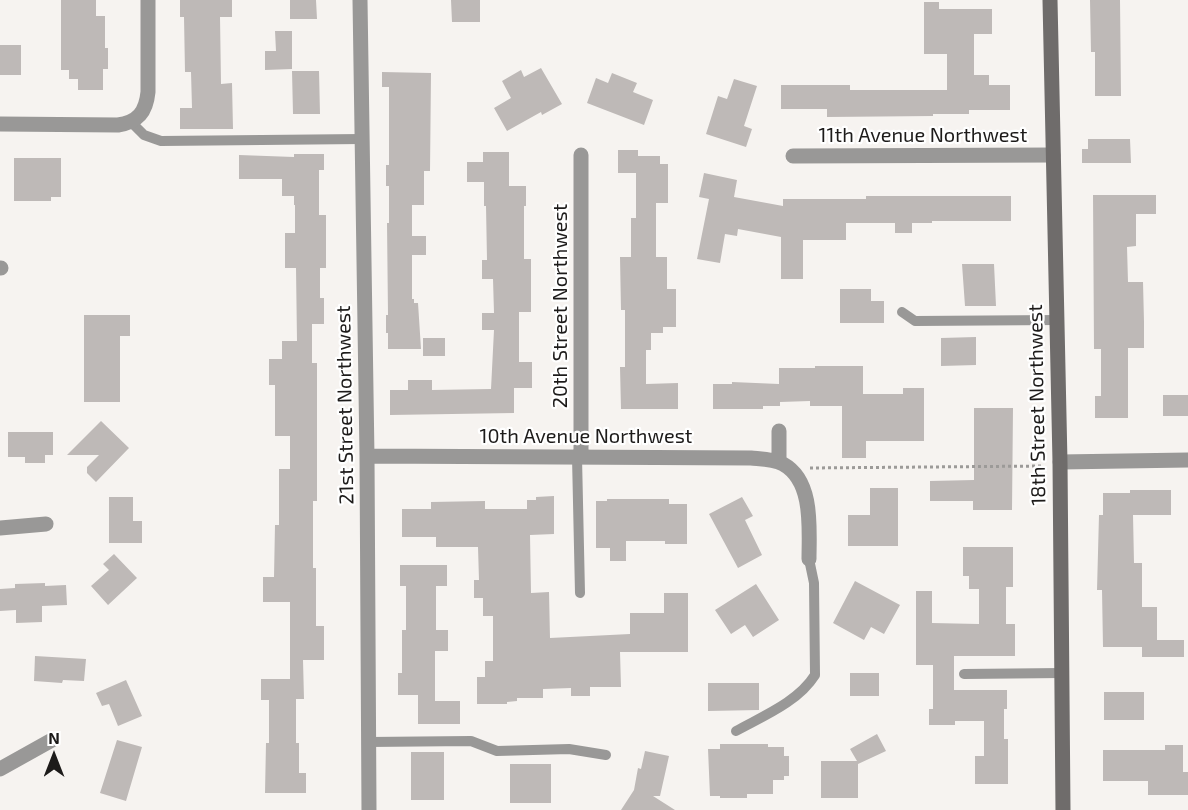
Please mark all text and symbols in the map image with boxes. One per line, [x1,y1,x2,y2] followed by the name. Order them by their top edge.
[819,123,1027,147] street label: 11th Avenue Northwest
[548,204,572,408] street label: 20th Street Northwest
[1023,304,1051,506] street label: 18th Street Northwest
[331,305,359,505] street label: 21st Street Northwest
[480,424,692,448] street label: 10th Avenue Northwest
[24,726,84,786] north arrow
[48,728,60,747] text: N

